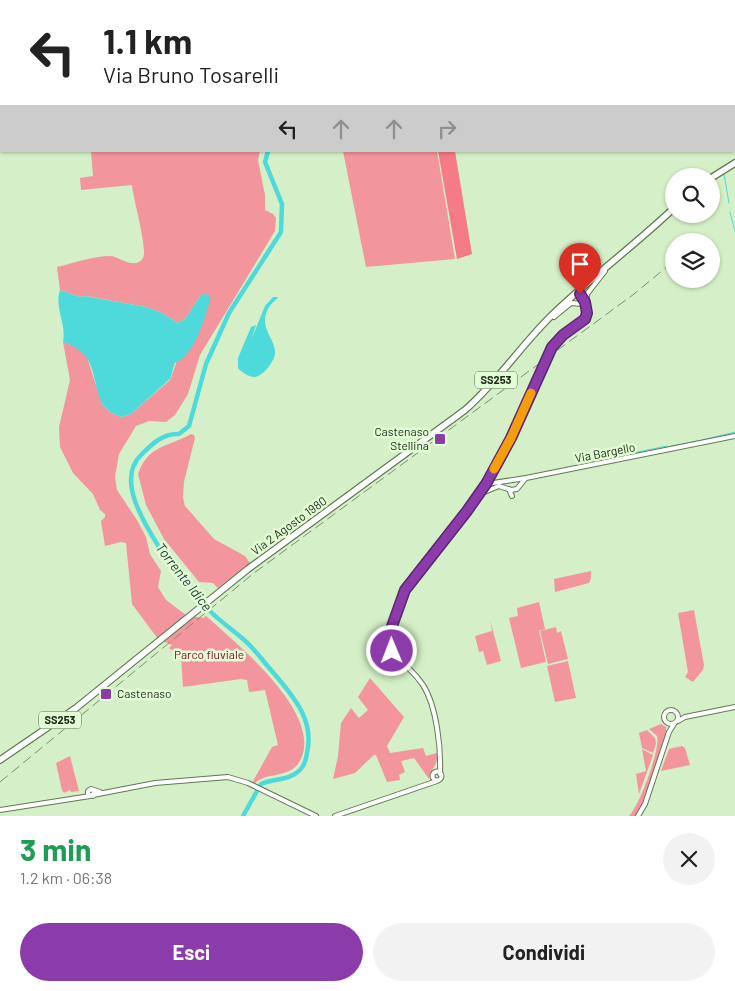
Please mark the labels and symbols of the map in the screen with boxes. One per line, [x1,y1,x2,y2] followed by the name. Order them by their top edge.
[559,243,601,294] pin
[475,372,517,388] road number: SS253
[374,424,429,452] place label: Castenaso Stellina
[433,432,447,446] marker: Castenaso Stellina
[573,439,636,465] street label: Via Bargello
[248,493,329,557] street label: Via 2 Agosto 1980
[152,539,216,614] water label: Torrente Idice
[365,624,417,676] position arrow
[174,647,244,661] park label: Parco fluviale
[117,686,172,700] place label: Castenaso
[99,687,113,701] marker: Castenaso
[39,712,81,728] road number: SS253

